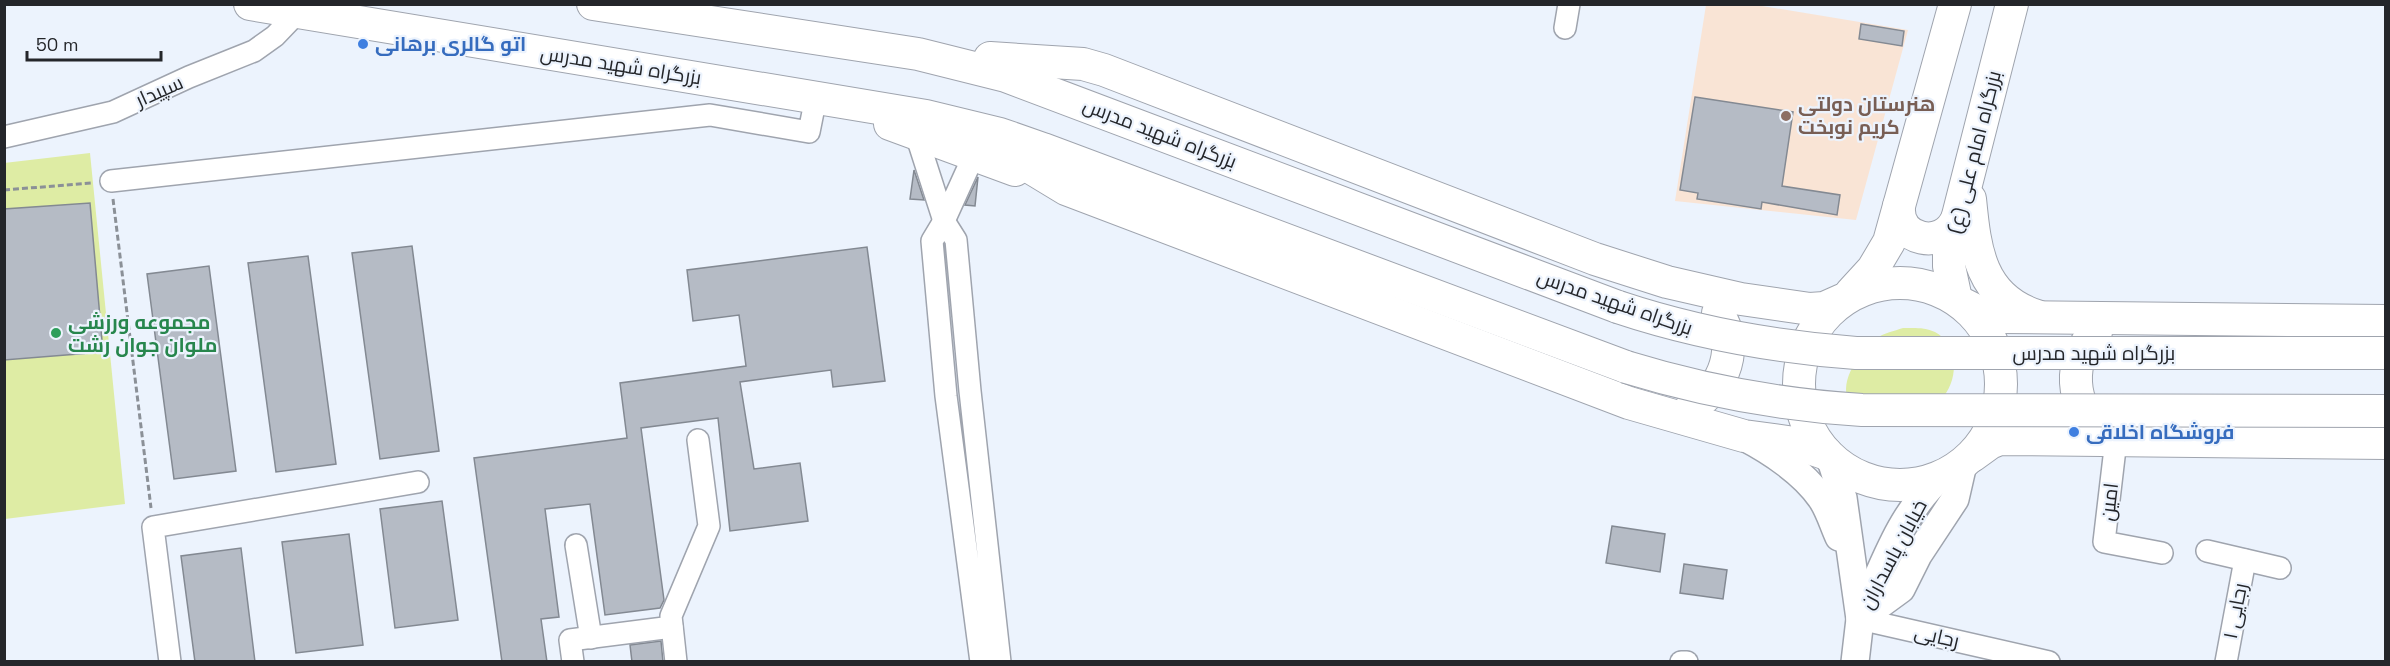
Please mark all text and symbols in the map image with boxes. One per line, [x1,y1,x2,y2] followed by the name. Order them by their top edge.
[27,24,160,62] scale bar
[375,31,526,57] place label: اتو گالری برهانی
[36,33,78,56] text: 50 m
[356,37,370,51] marker: اتو گالری برهانی
[539,39,703,91] street label: بزرگراه شهید مدرس
[1941,68,2008,236] street label: بزرگراه امام علی (ع)
[130,69,187,113] street label: سپیدار
[1798,91,1935,141] place label: هنرستان دولتی کریم نوبخت
[1079,92,1241,174] street label: بزرگراه شهید مدرس
[1779,109,1793,123] marker: هنرستان دولتی کریم نوبخت
[1534,263,1696,341] street label: بزرگراه شهید مدرس
[68,309,218,358] place label: مجموعه ورزشی ملوان جوان رشت
[49,326,63,340] marker: مجموعه ورزشی ملوان جوان رشت
[2013,340,2175,366] street label: بزرگراه شهید مدرس
[2086,419,2234,445] place label: فروشگاه اخلاقی
[2067,425,2081,439] marker: فروشگاه اخلاقی
[2094,482,2124,522] street label: امین
[1853,495,1933,613] street label: خیابان پاسداران
[2217,581,2253,641] street label: رجایی ۱
[1912,618,1962,654] street label: رجایی

